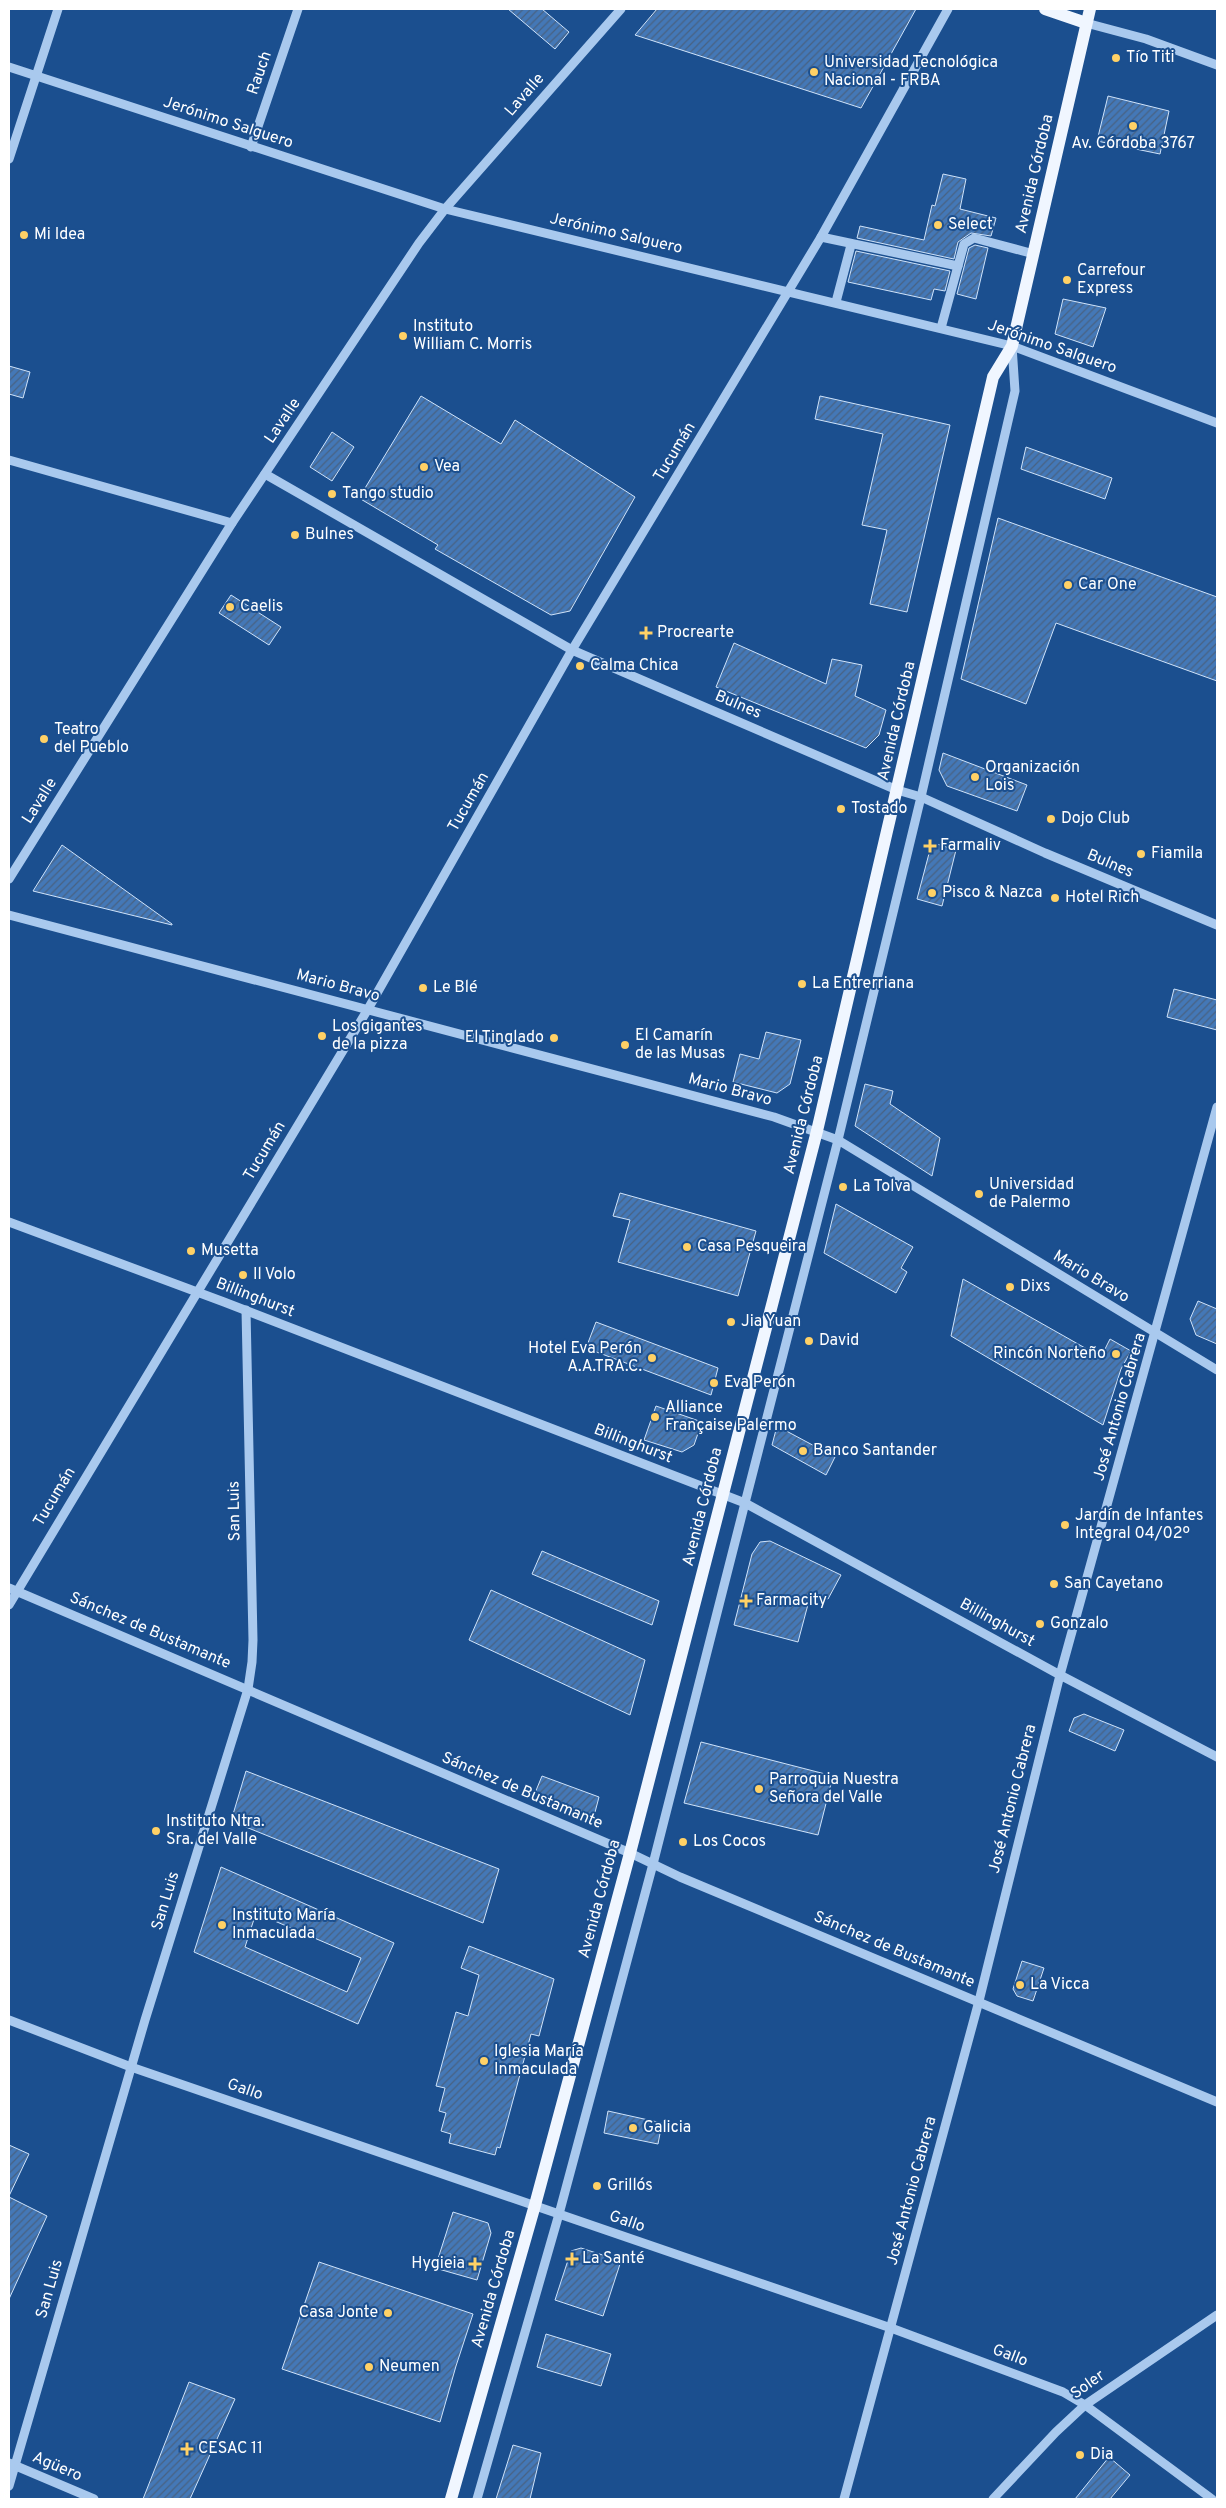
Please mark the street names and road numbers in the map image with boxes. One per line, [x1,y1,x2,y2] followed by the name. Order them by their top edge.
[243,49,277,97] street label: Rauch
[501,69,549,121] street label: Lavalle
[160,93,296,153] street label: Jerónimo Salguero
[1012,112,1058,236] street label: Avenida Córdoba
[548,209,684,259] street label: Jerónimo Salguero
[985,315,1119,379] street label: Jerónimo Salguero
[261,394,305,448] street label: Lavalle
[650,419,700,485] street label: Tucumán
[874,659,920,783] street label: Avenida Córdoba
[712,686,764,724] street label: Bulnes
[444,769,494,835] street label: Tucumán
[18,774,62,828] street label: Lavalle
[1084,845,1136,883] street label: Bulnes
[294,965,382,1007] street label: Mario Bravo
[780,1053,828,1177] street label: Avenida Córdoba
[686,1069,774,1111] street label: Mario Bravo
[240,1118,290,1184] street label: Tucumán
[1049,1246,1133,1308] street label: Mario Bravo
[213,1274,297,1322] street label: Billinghurst
[1089,1331,1151,1483] street label: José Antonio Cabrera
[591,1420,675,1468] street label: Billinghurst
[679,1445,727,1569] street label: Avenida Córdoba
[30,1464,80,1530] street label: Tucumán
[224,1481,246,1541] street label: San Luis
[66,1588,234,1674] street label: Sánchez de Bustamante
[956,1594,1038,1652] street label: Billinghurst
[985,1722,1041,1876] street label: José Antonio Cabrera
[438,1748,606,1834] street label: Sánchez de Bustamante
[575,1838,625,1960] street label: Avenida Córdoba
[148,1869,184,1933] street label: San Luis
[810,1907,978,1993] street label: Sánchez de Bustamante
[224,2075,266,2105] street label: Gallo
[883,2114,941,2268] street label: José Antonio Cabrera
[606,2207,648,2237] street label: Gallo
[468,2228,520,2350] street label: Avenida Córdoba
[32,2257,68,2321] street label: San Luis
[989,2340,1031,2372] street label: Gallo
[1067,2366,1109,2404] street label: Soler
[29,2448,85,2486] street label: Agüero

